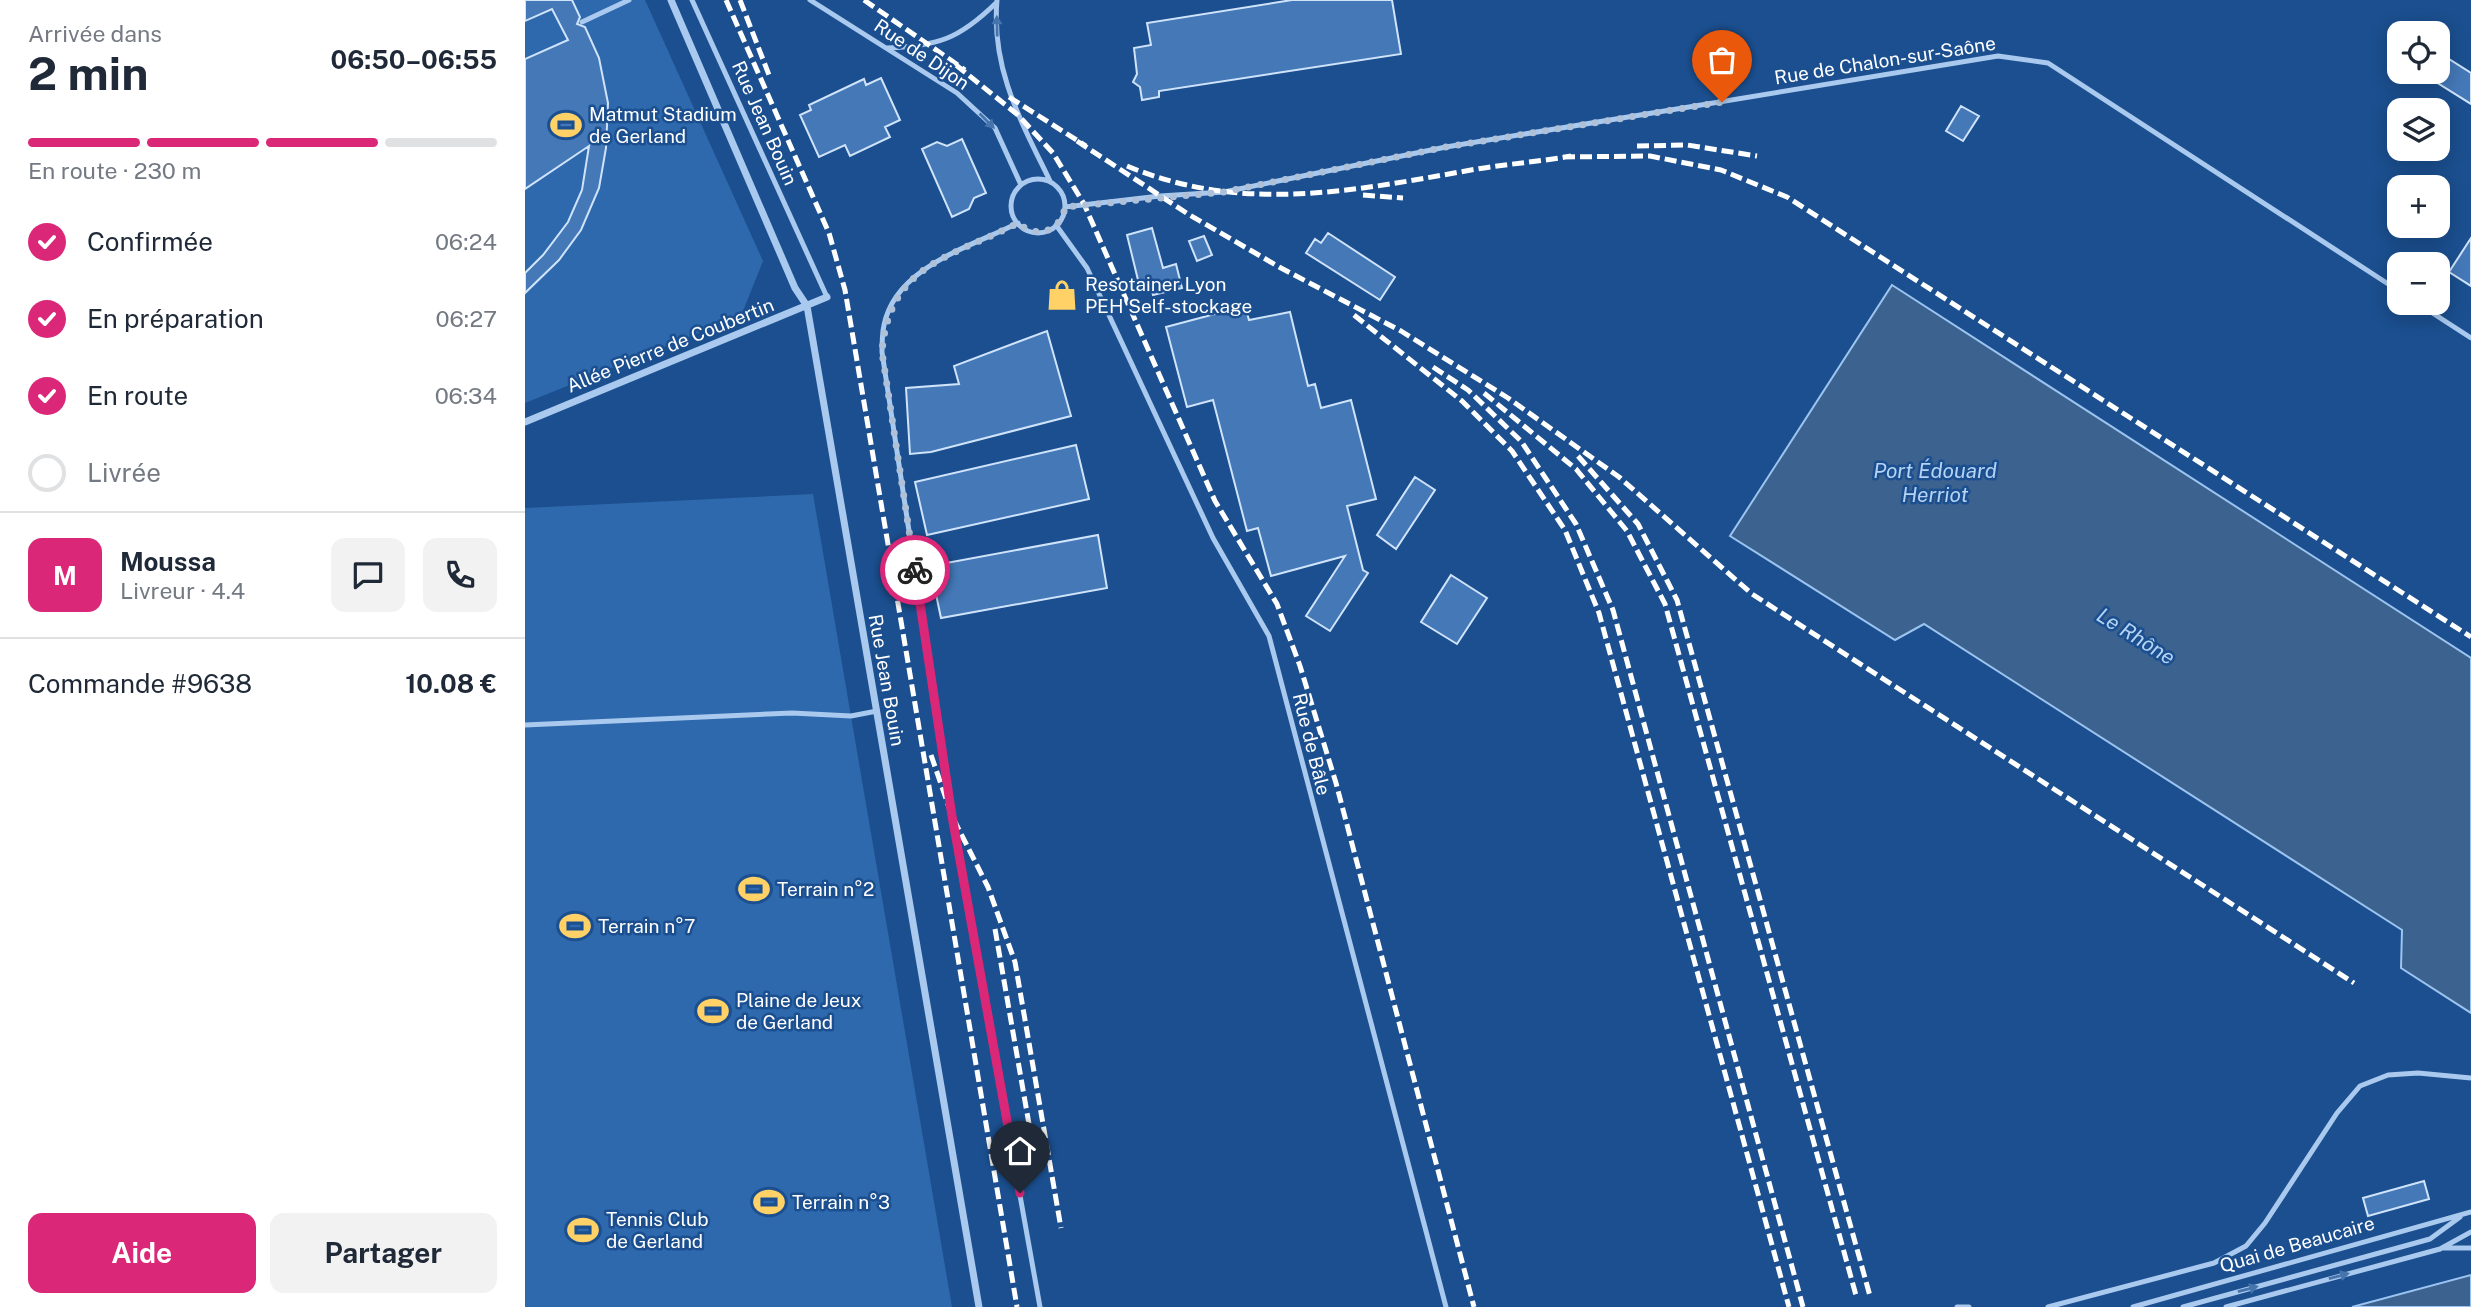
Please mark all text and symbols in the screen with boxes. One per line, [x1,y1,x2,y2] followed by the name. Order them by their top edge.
[870,14,974,94] street label: Rue de Dijon
[992,15,1003,37] one-way arrow
[28,20,162,47] text: Arrivée dans
[2387,21,2450,315] map controls
[2387,21,2450,84] button: locate
[1692,30,1752,102] pin
[1773,32,1997,88] street label: Rue de Chalon-sur-Saône
[1703,41,1741,79] icon: bag
[330,44,497,75] text: 06:50–06:55
[28,46,148,100] text: 2 min
[728,58,802,188] street label: Rue Jean Bouin
[2387,98,2450,161] button: layers
[589,103,737,147] place label: Matmut Stadium de Gerland
[549,108,583,142] sports icon: Matmut Stadium de Gerland
[978,113,995,130] one-way arrow
[28,157,201,184] text: En route · 230 m
[2387,175,2450,238] button: +
[28,223,66,261] icon: check
[87,226,213,257] text: Confirmée
[435,228,497,255] text: 06:24
[2387,252,2450,315] button: −
[1085,273,1252,317] place label: Resotainer Lyon PEH Self-stockage
[1045,278,1079,312] shop icon: Resotainer Lyon PEH Self-stockage
[563,293,777,397] street label: Allée Pierre de Coubertin
[28,300,66,338] icon: check
[87,303,264,334] text: En préparation
[436,305,497,332] text: 06:27
[28,377,66,415] icon: check
[87,380,188,411] text: En route
[435,382,497,409] text: 06:34
[87,457,161,488] text: Livrée
[1873,458,1997,507] water label: Port Édouard Herriot
[880,535,950,605] courier
[331,538,405,612] button: chat
[423,538,497,612] button: phone
[120,546,216,577] text: Moussa
[896,551,934,589] icon: bike
[53,560,77,591] text: M
[120,577,245,604] text: Livreur · 4.4
[2092,602,2180,670] water label: Le Rhône
[865,612,909,748] street label: Rue Jean Bouin
[28,668,252,699] text: Commande #9638
[405,668,497,699] text: 10.08 €
[1289,691,1335,797] street label: Rue de Bâle
[737,872,771,906] sports icon: Terrain n°2
[777,878,874,900] place label: Terrain n°2
[558,909,592,943] sports icon: Terrain n°7
[598,915,695,937] place label: Terrain n°7
[736,989,862,1033] place label: Plaine de Jeux de Gerland
[696,994,730,1028] sports icon: Plaine de Jeux de Gerland
[990,1121,1050,1193] pin
[1001,1132,1039,1170] icon: home
[752,1185,786,1219] sports icon: Terrain n°3
[792,1191,890,1213] place label: Terrain n°3
[606,1208,709,1252] place label: Tennis Club de Gerland
[2217,1211,2377,1277] street label: Quai de Beaucaire
[28,1213,256,1293] button: Aide
[270,1213,497,1293] button: Partager
[566,1213,600,1247] sports icon: Tennis Club de Gerland
[2329,1270,2351,1281] one-way arrow
[2238,1283,2260,1294] one-way arrow

